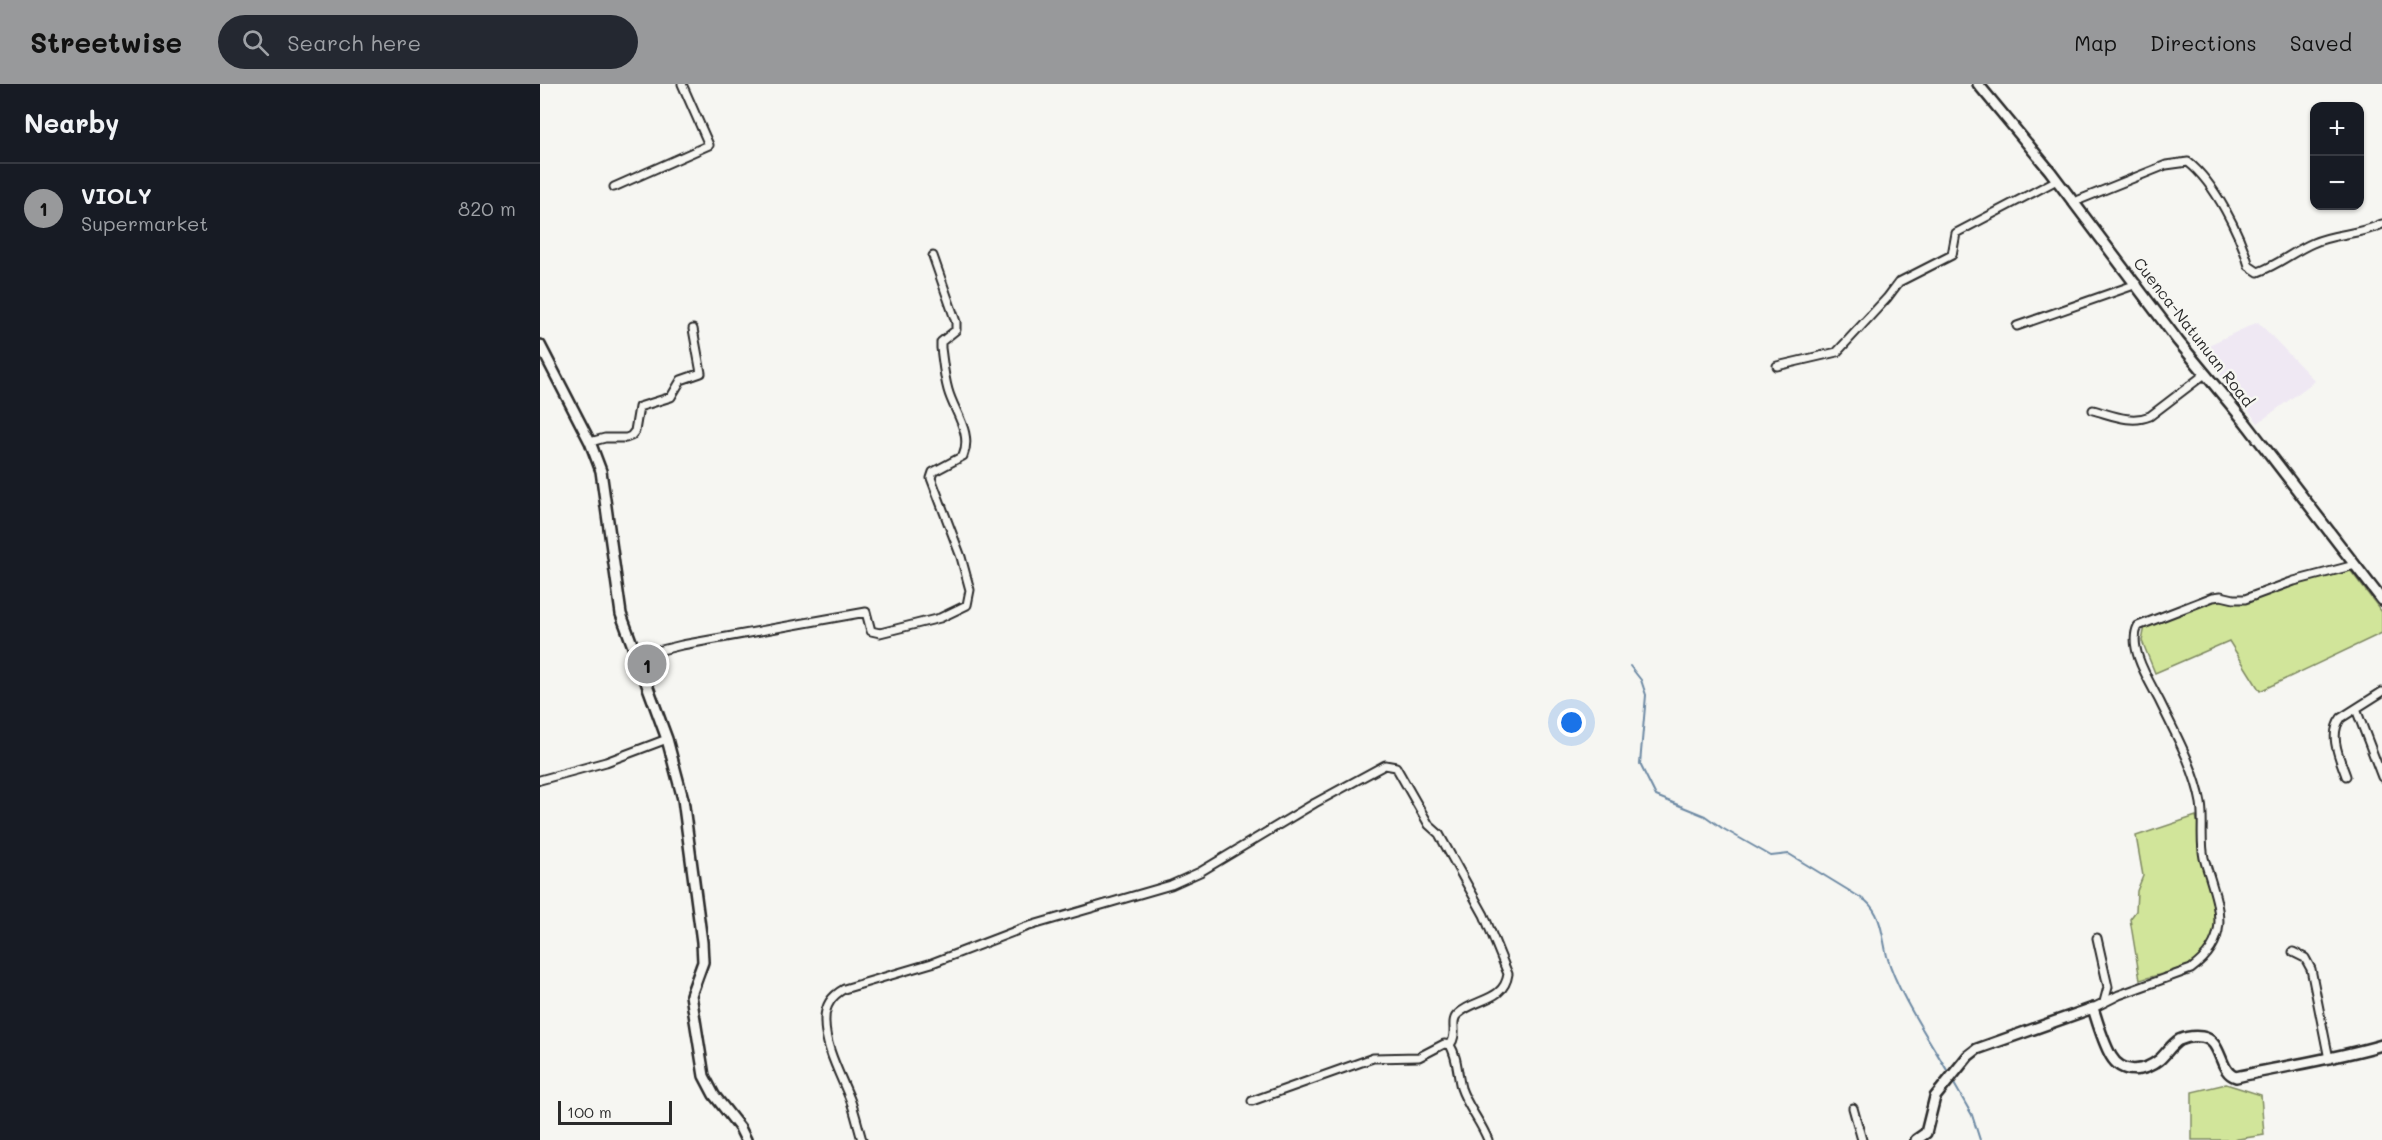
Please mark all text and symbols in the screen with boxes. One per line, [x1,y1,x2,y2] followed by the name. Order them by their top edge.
[218,15,638,69] search box
[30,24,182,60] text: Streetwise
[239,26,272,59] icon: search
[287,28,421,57] text: Search here
[2074,29,2117,56] text: Map
[2150,29,2257,56] text: Directions
[2290,29,2352,56] text: Saved
[2310,102,2364,210] map controls
[2310,102,2364,156] button: +
[24,106,119,140] text: Nearby
[2310,156,2364,210] button: −
[81,181,152,210] text: VIOLY
[39,195,48,221] text: 1
[458,195,516,221] text: 820 m
[81,210,208,236] text: Supermarket
[2129,253,2259,411] street label: Cuenca-Natunuan Road
[628,642,666,686] pin: 1
[1557,708,1586,737] your location
[558,1098,672,1126] scale bar
[567,1101,612,1122] text: 100 m

